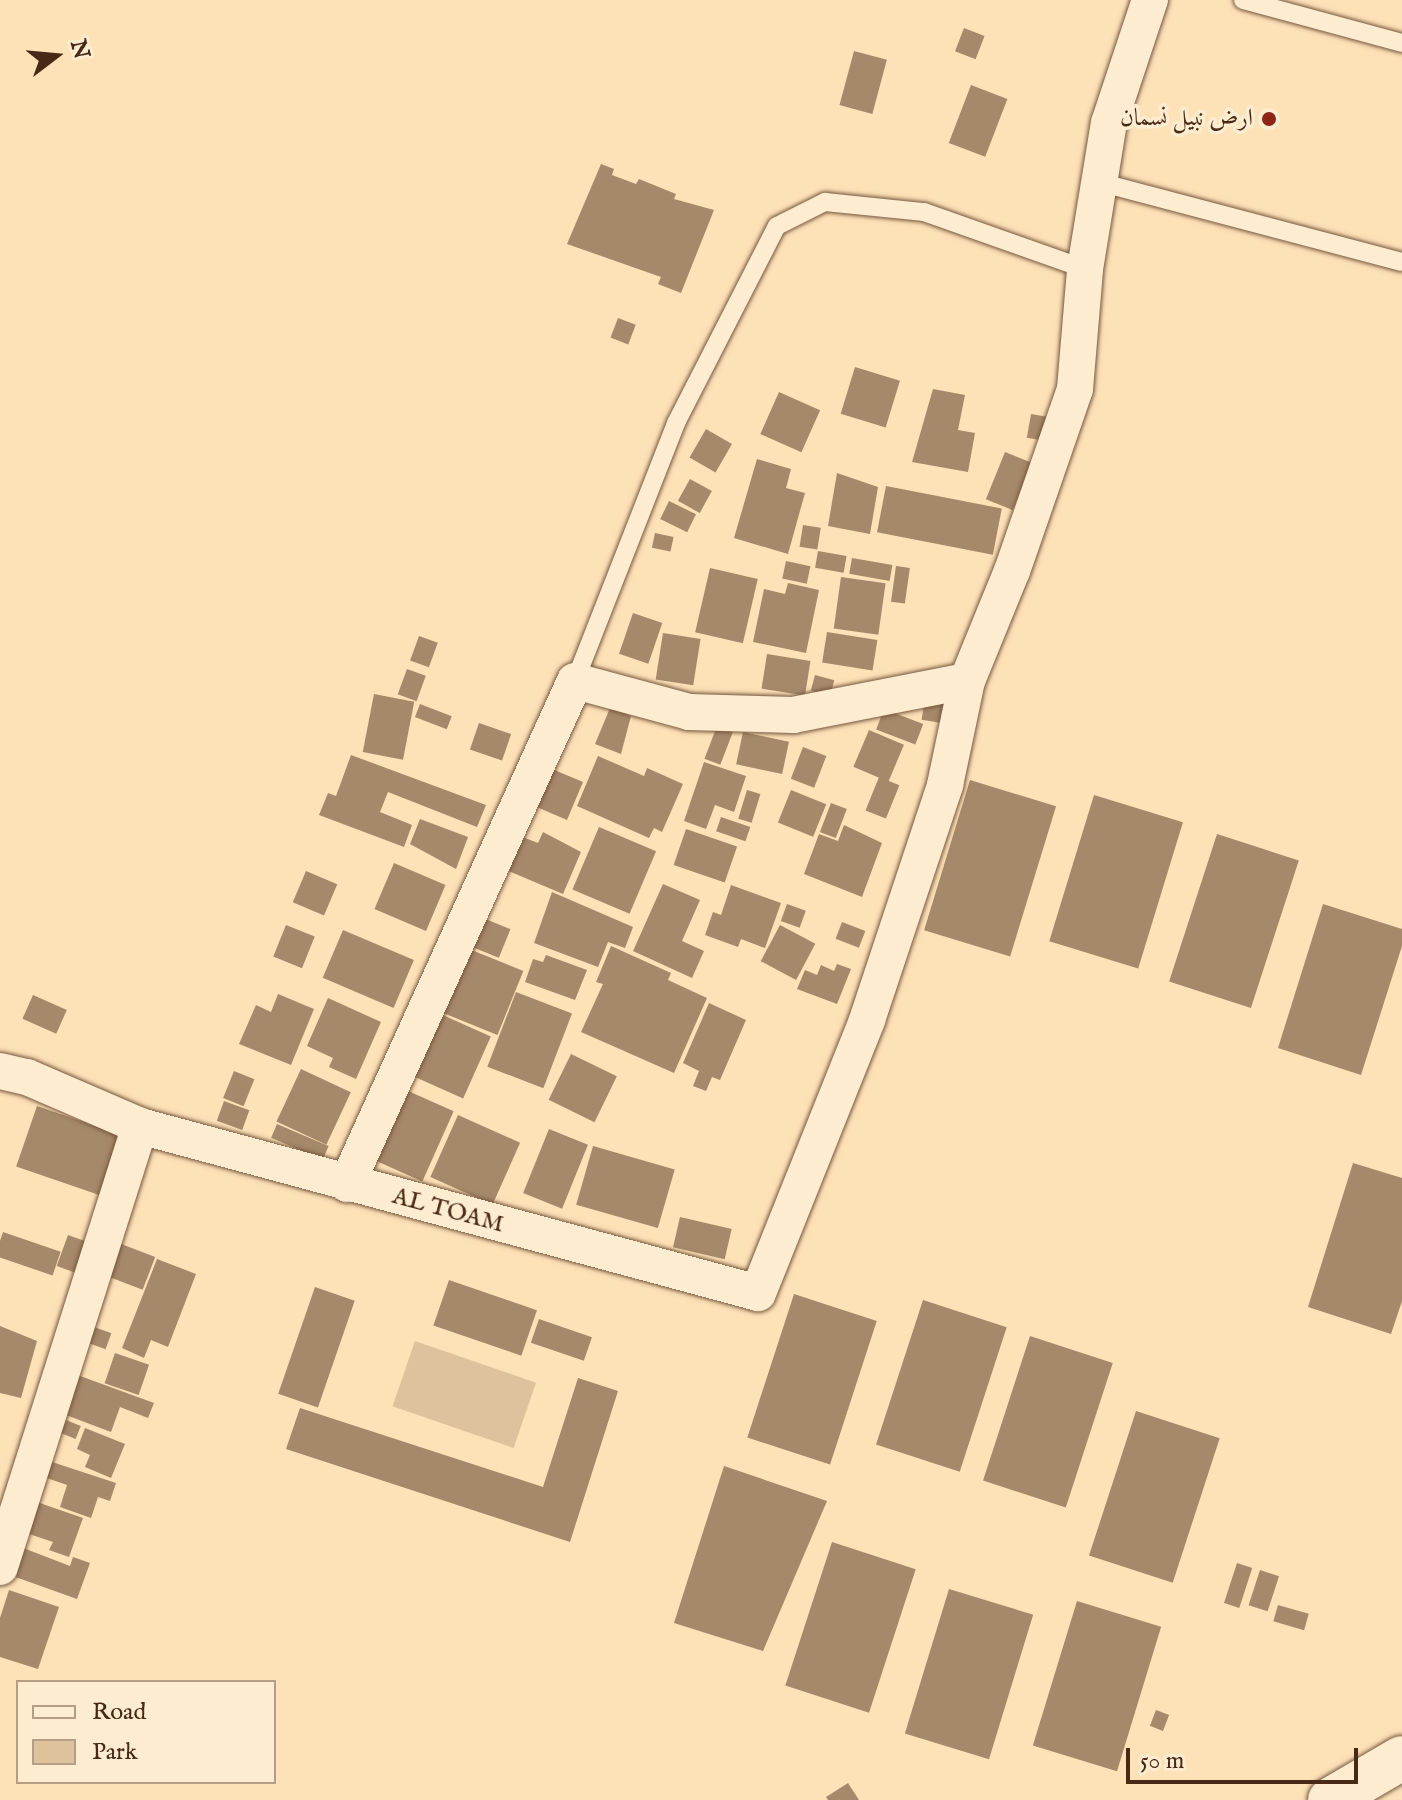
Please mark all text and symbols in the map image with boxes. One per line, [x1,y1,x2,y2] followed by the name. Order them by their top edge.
[16,16,96,96] north arrow
[63,36,95,62] text: N
[1120,105,1253,133] place label: ارض نبيل نسمان
[1260,110,1278,128] marker: ارض نبيل نسمان
[389,1182,507,1240] street label: AL TOAM
[16,1680,276,1784] legend
[92,1697,146,1728] text: Road
[1130,1732,1362,1782] scale bar
[92,1737,138,1768] text: Park
[1140,1746,1184,1777] text: 50 m

